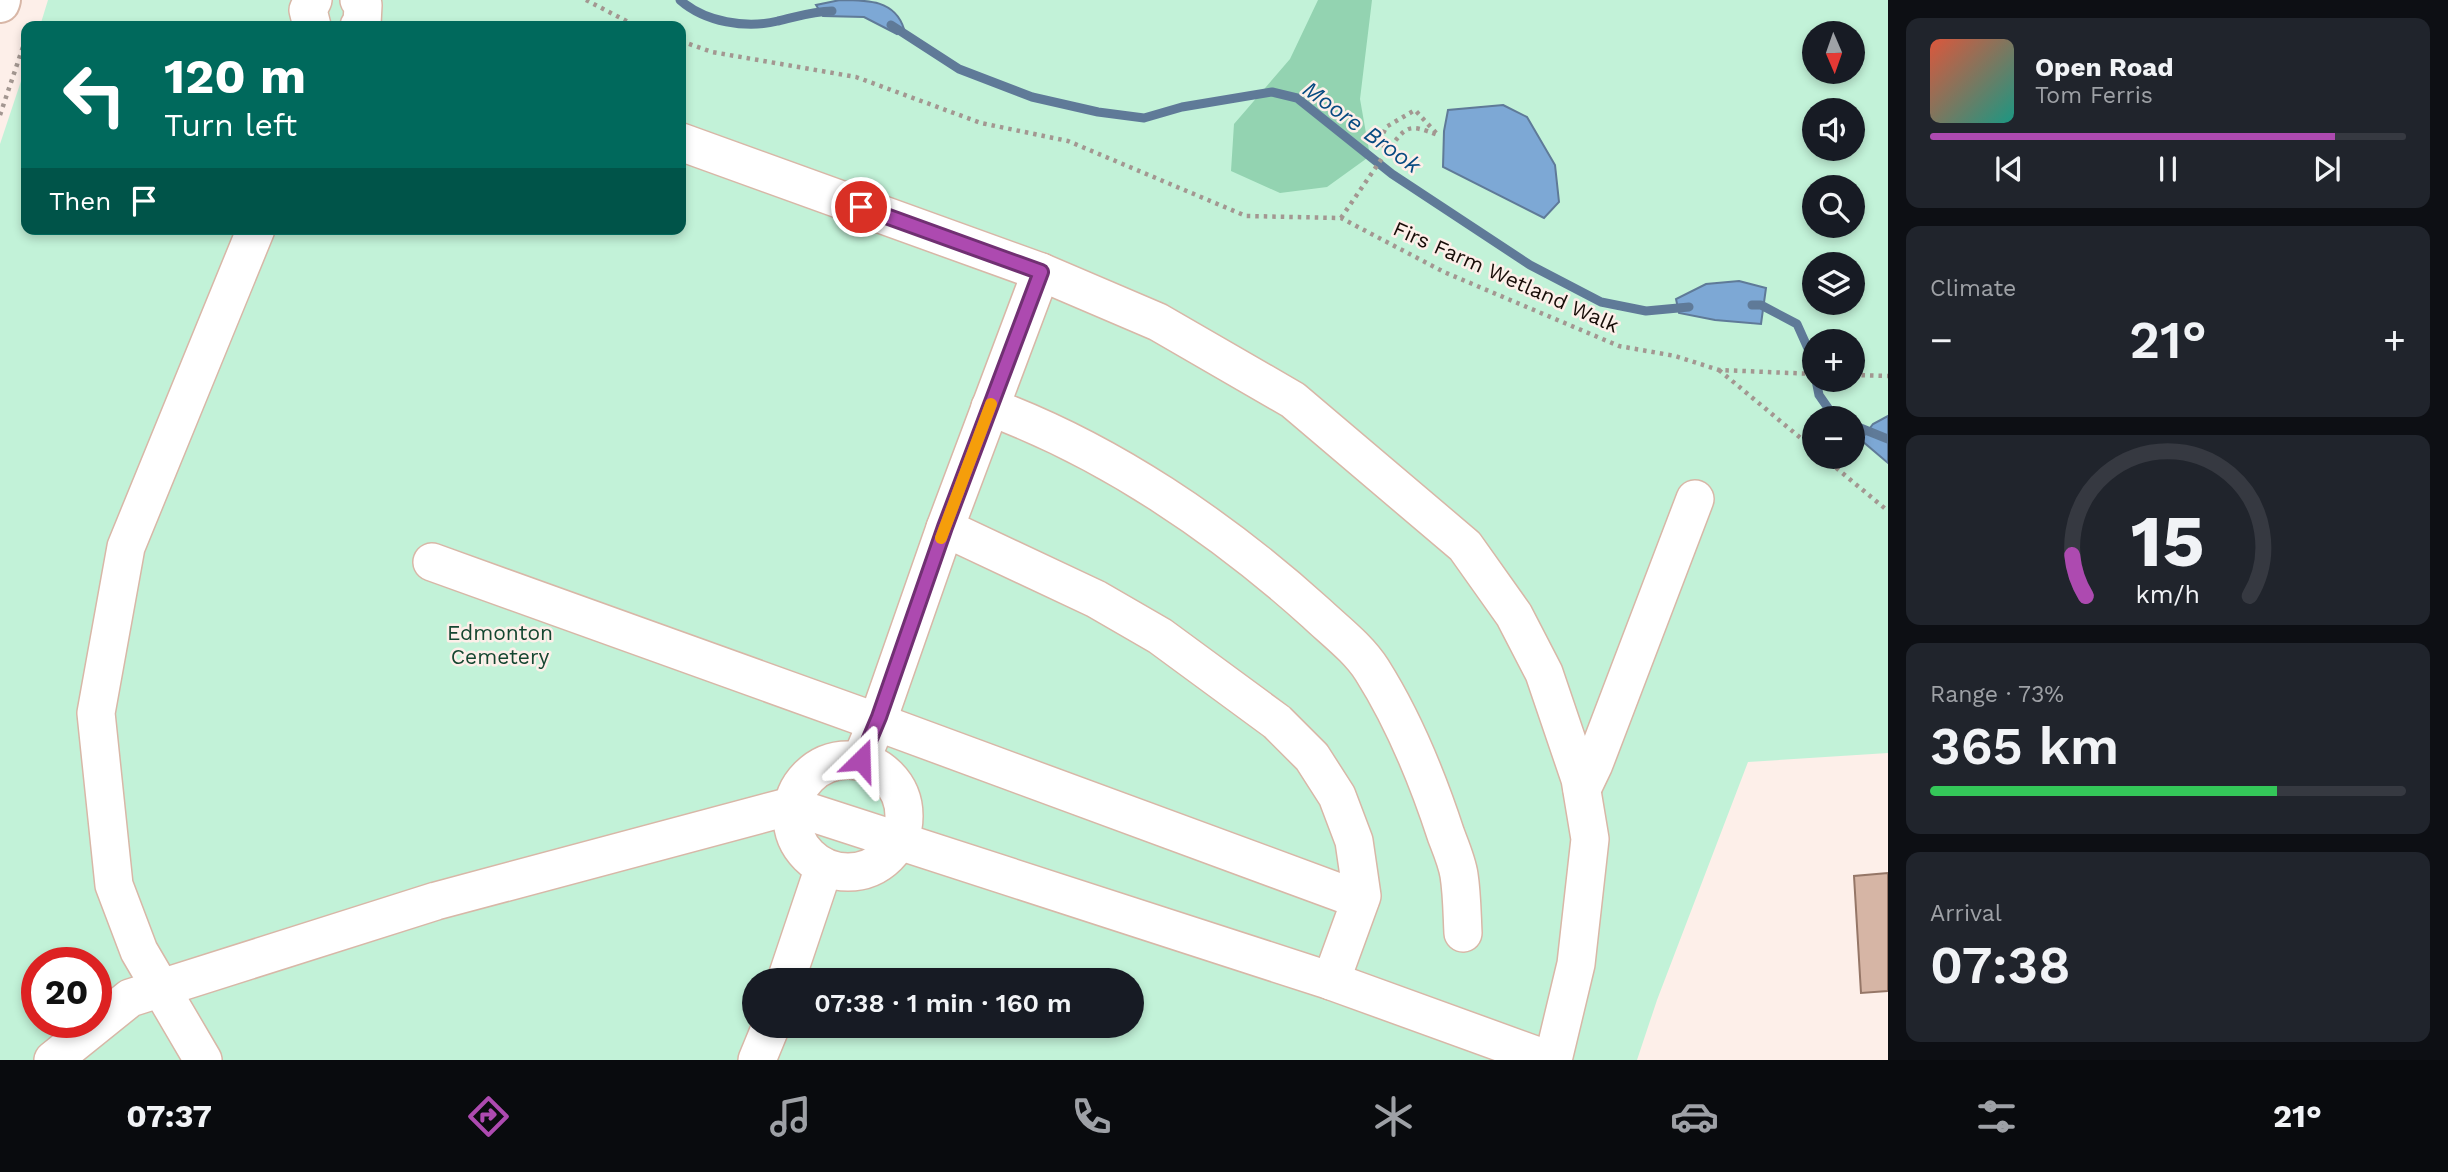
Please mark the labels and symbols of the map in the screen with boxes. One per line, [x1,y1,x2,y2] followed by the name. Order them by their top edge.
[1802,21,1866,84] north arrow
[1297,76,1427,180] water label: Moore Brook
[831,177,891,237] pin
[1389,215,1623,338] street label: Firs Farm Wetland Walk
[447,620,553,669] park label: Edmonton Cemetery
[824,723,898,797] position arrow
[21,947,112,1038] speed limit sign: 20

